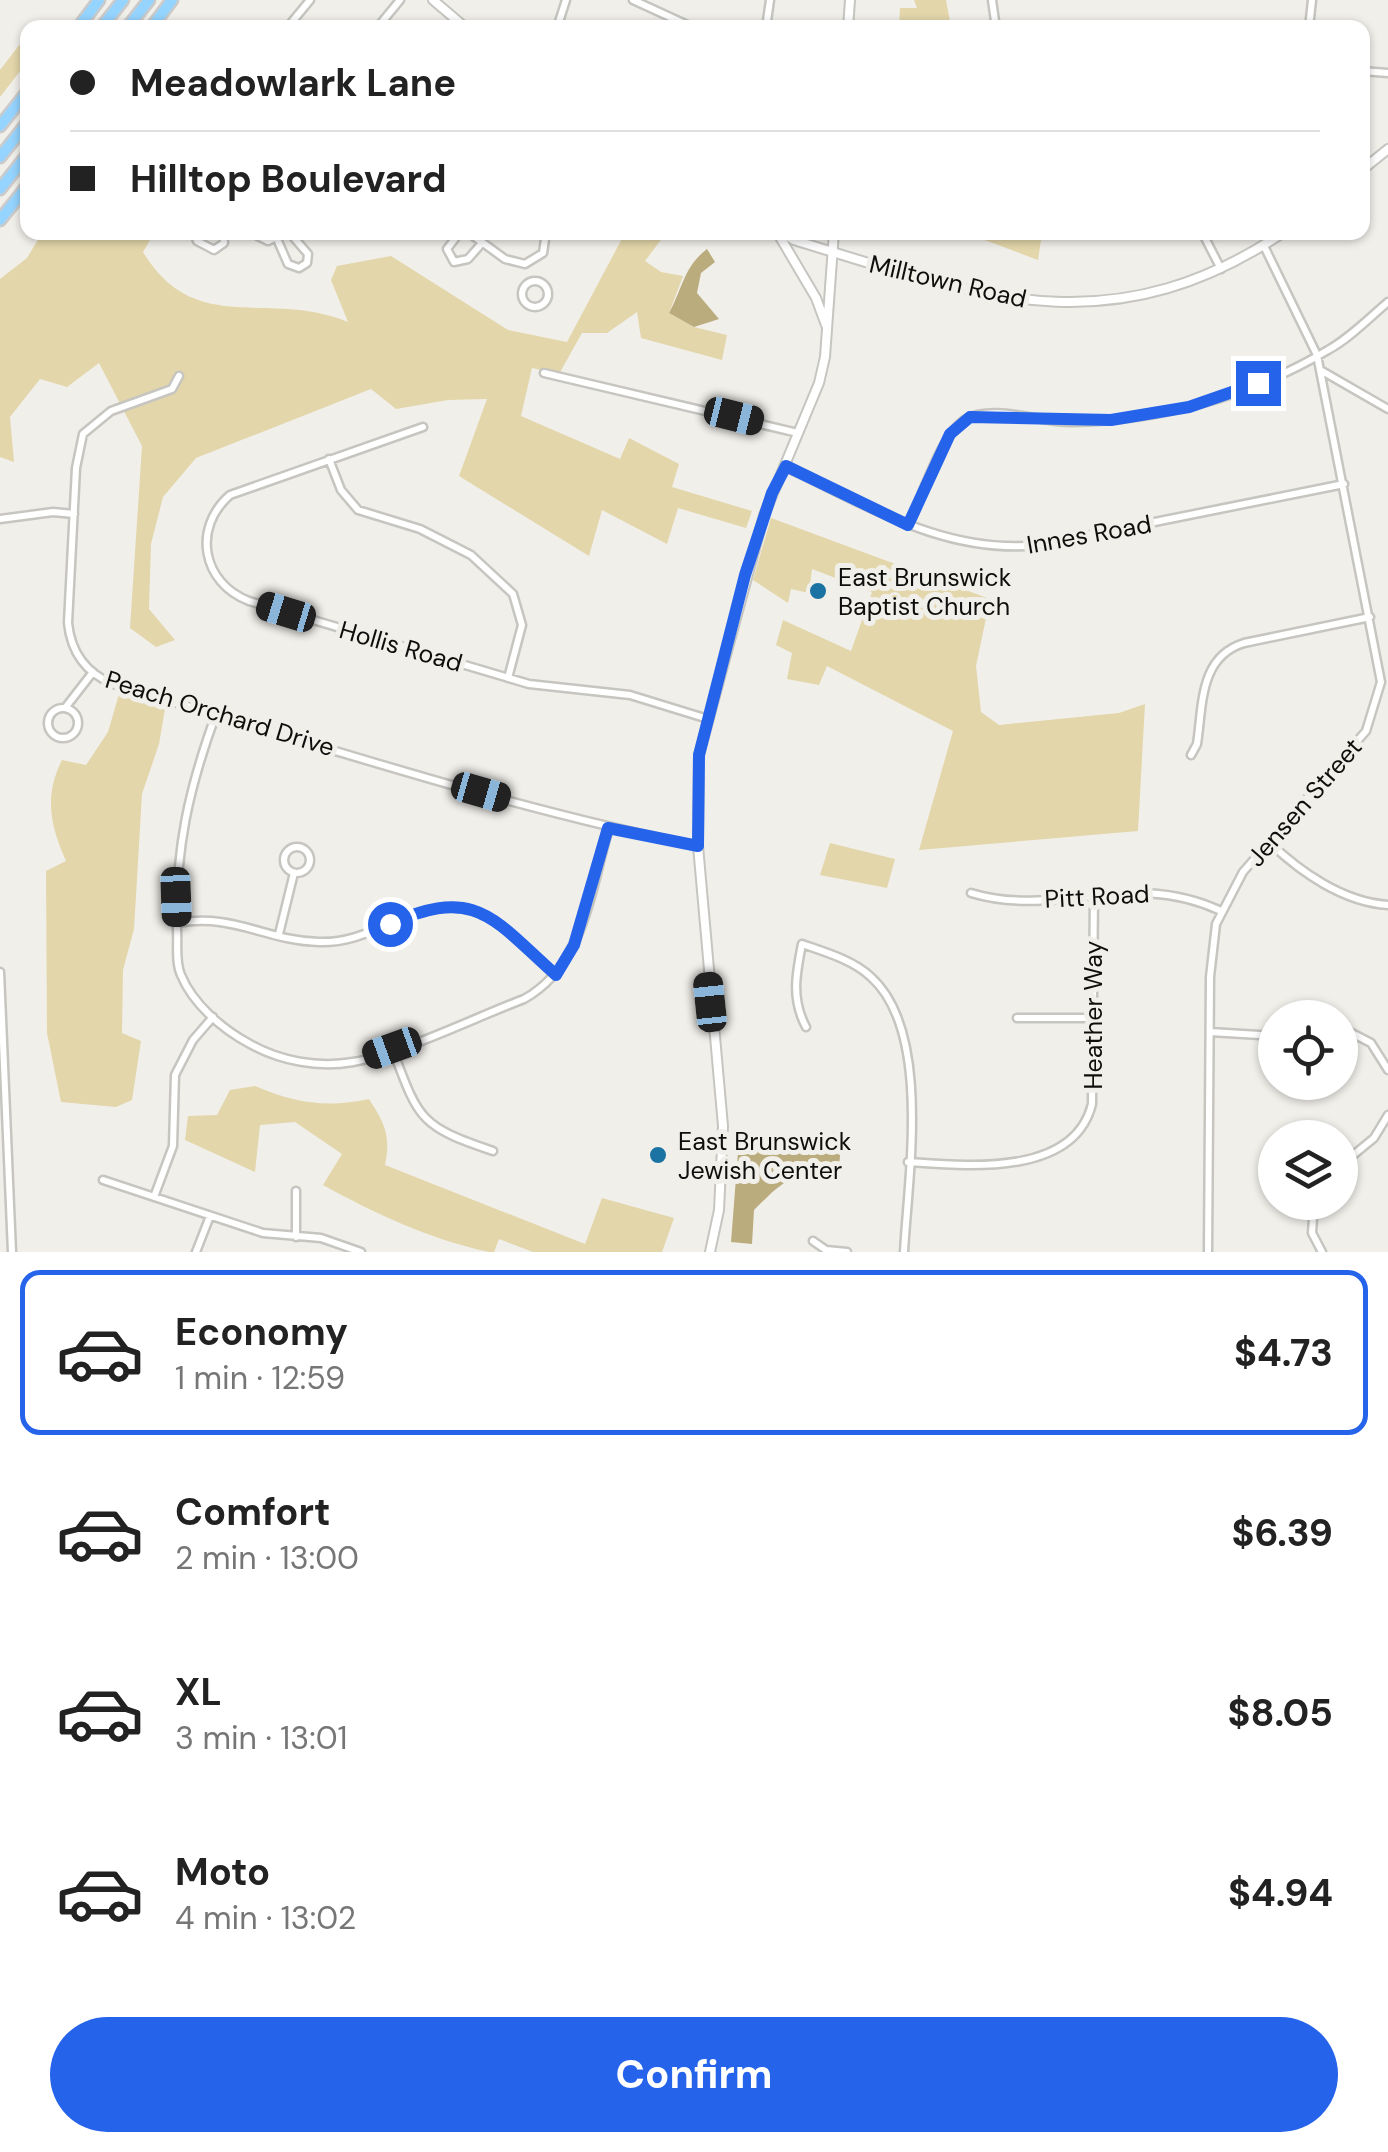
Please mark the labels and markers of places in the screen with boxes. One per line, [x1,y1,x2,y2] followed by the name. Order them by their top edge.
[838,561,1012,623] place label: East Brunswick Baptist Church
[807,580,829,602] marker: East Brunswick Baptist Church
[678,1125,852,1187] place label: East Brunswick Jewish Center
[647,1144,669,1166] marker: East Brunswick Jewish Center

